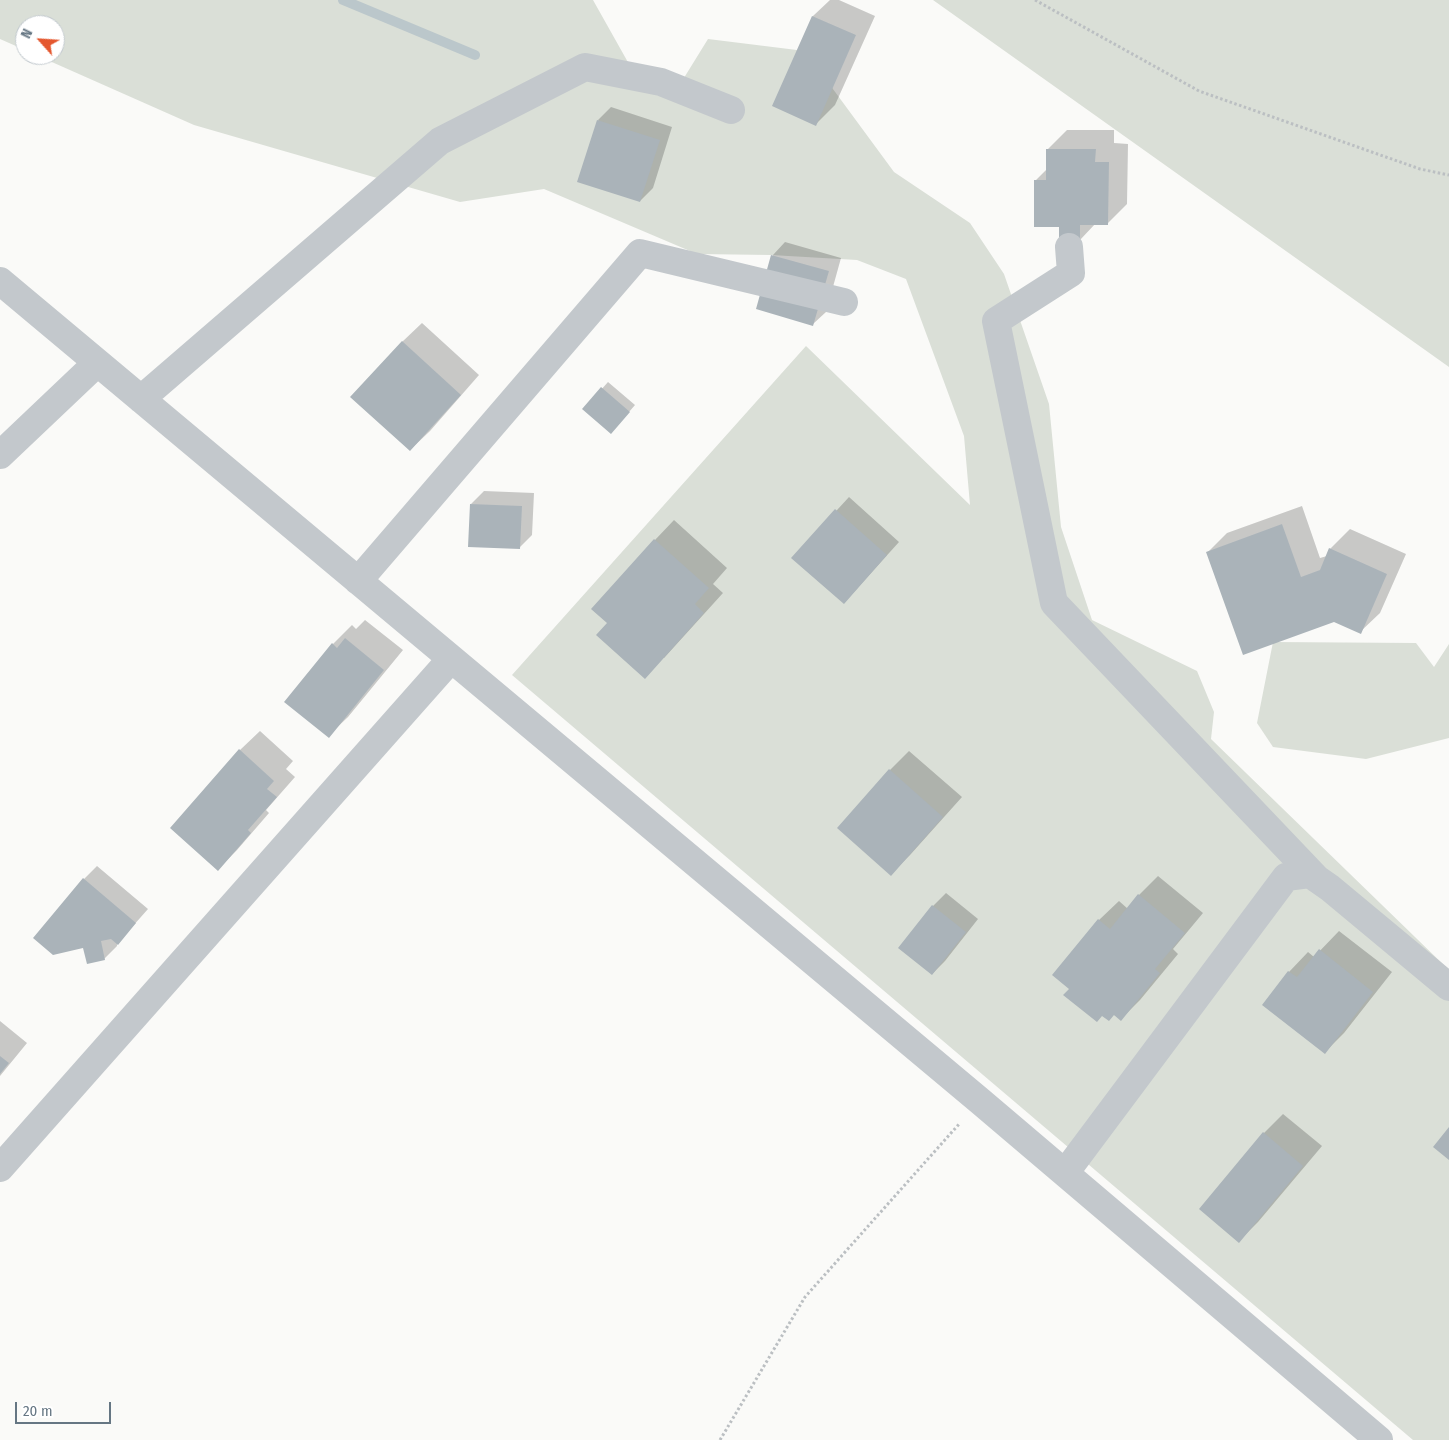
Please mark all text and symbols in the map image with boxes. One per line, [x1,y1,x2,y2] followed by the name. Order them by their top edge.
[15,15,65,65] north arrow
[17,26,36,41] text: N
[18,1392,114,1424] scale bar
[23,1402,53,1420] text: 20 m

